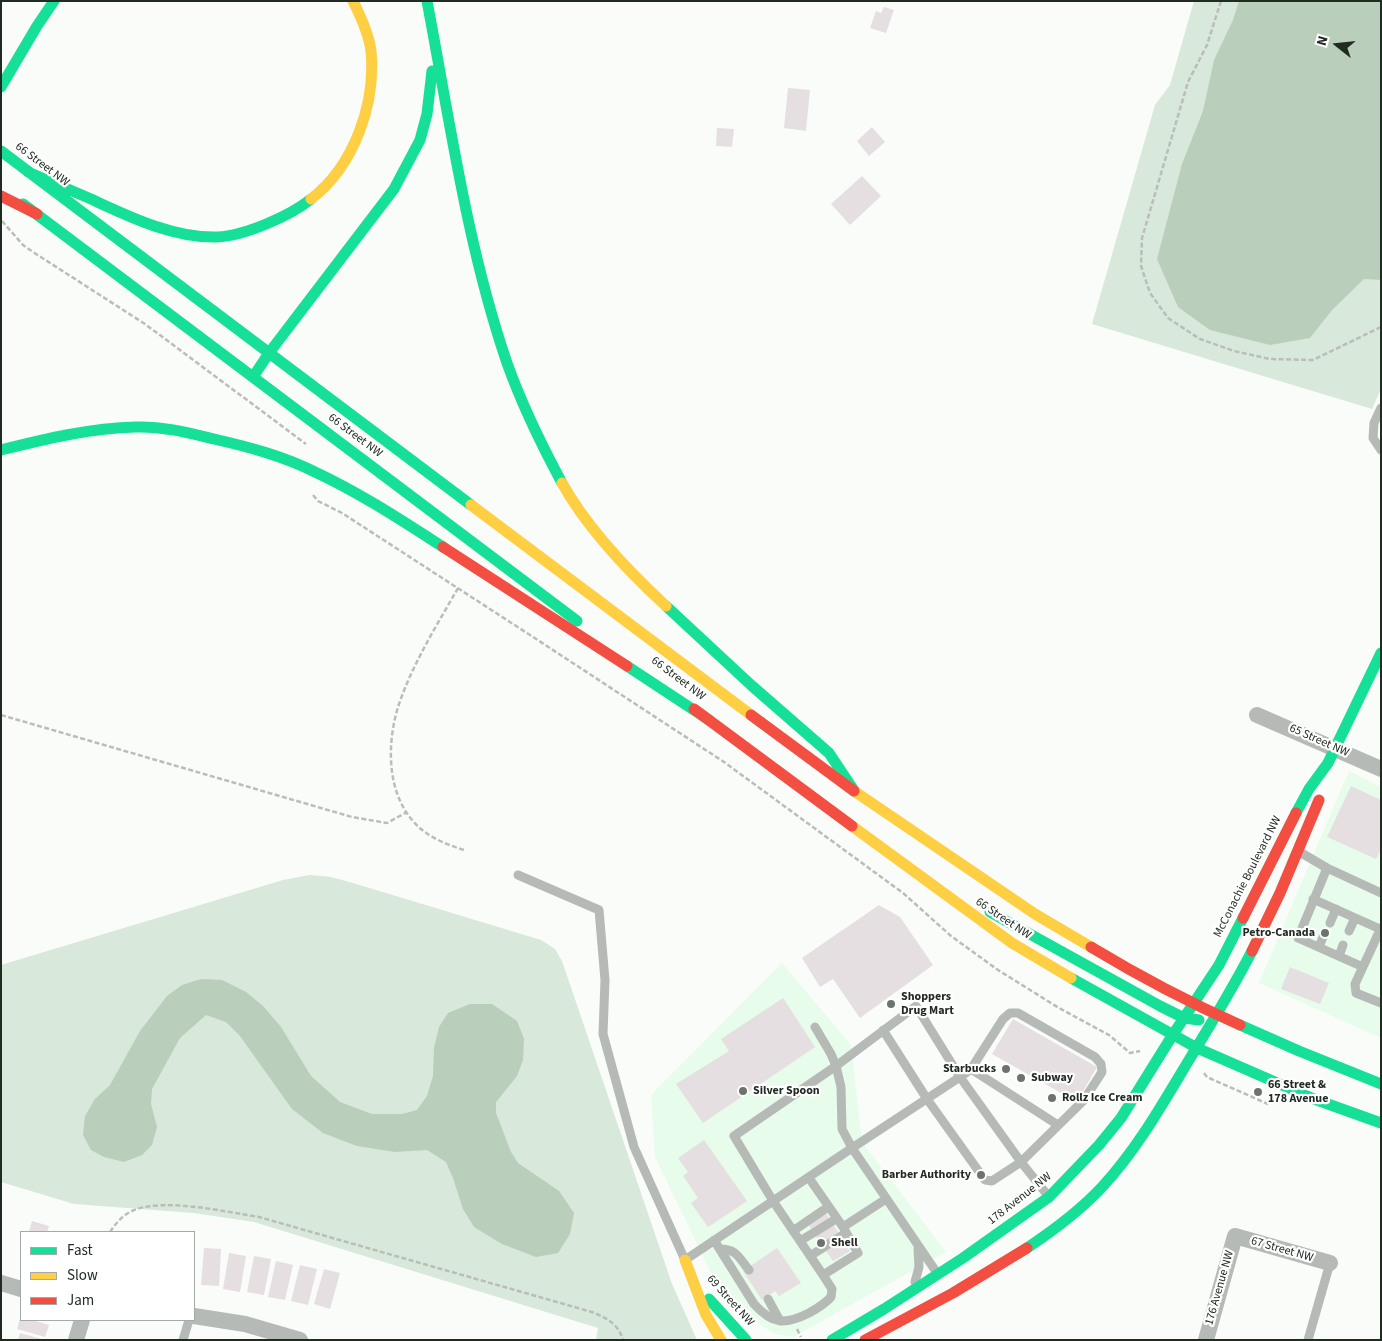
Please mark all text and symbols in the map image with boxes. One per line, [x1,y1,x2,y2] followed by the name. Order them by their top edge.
[1312,20,1362,70] north arrow
[1312,34,1333,48] text: N
[12,140,72,190] street label: 66 Street NW
[325,411,385,461] street label: 66 Street NW
[648,654,708,704] street label: 66 Street NW
[1287,721,1351,761] street label: 65 Street NW
[1211,814,1285,940] street label: McConachie Boulevard NW
[972,895,1034,943] street label: 66 Street NW
[1242,926,1315,940] place label: Petro-Canada
[1319,927,1331,939] marker: Petro-Canada
[901,990,954,1018] place label: Shoppers Drug Mart
[885,998,897,1010] marker: Shoppers Drug Mart
[943,1062,996,1076] place label: Starbucks
[1000,1063,1012,1075] marker: Starbucks
[1031,1071,1073,1085] place label: Subway
[1015,1072,1027,1084] marker: Subway
[1268,1078,1328,1106] place label: 66 Street & 178 Avenue
[753,1084,820,1098] place label: Silver Spoon
[737,1085,749,1097] marker: Silver Spoon
[1252,1086,1264,1098] marker: 66 Street & 178 Avenue
[1062,1091,1143,1105] place label: Rollz Ice Cream
[1046,1092,1058,1104] marker: Rollz Ice Cream
[882,1168,971,1182] place label: Barber Authority
[975,1169,987,1181] marker: Barber Authority
[985,1170,1055,1228] street label: 178 Avenue NW
[20,1231,195,1321] legend
[1249,1234,1315,1266] street label: 67 Street NW
[831,1236,858,1250] place label: Shell
[815,1237,827,1249] marker: Shell
[67,1240,93,1261] text: Fast
[1202,1249,1238,1327] street label: 176 Avenue NW
[67,1265,98,1286] text: Slow
[703,1272,757,1330] street label: 69 Street NW
[67,1290,94,1311] text: Jam

